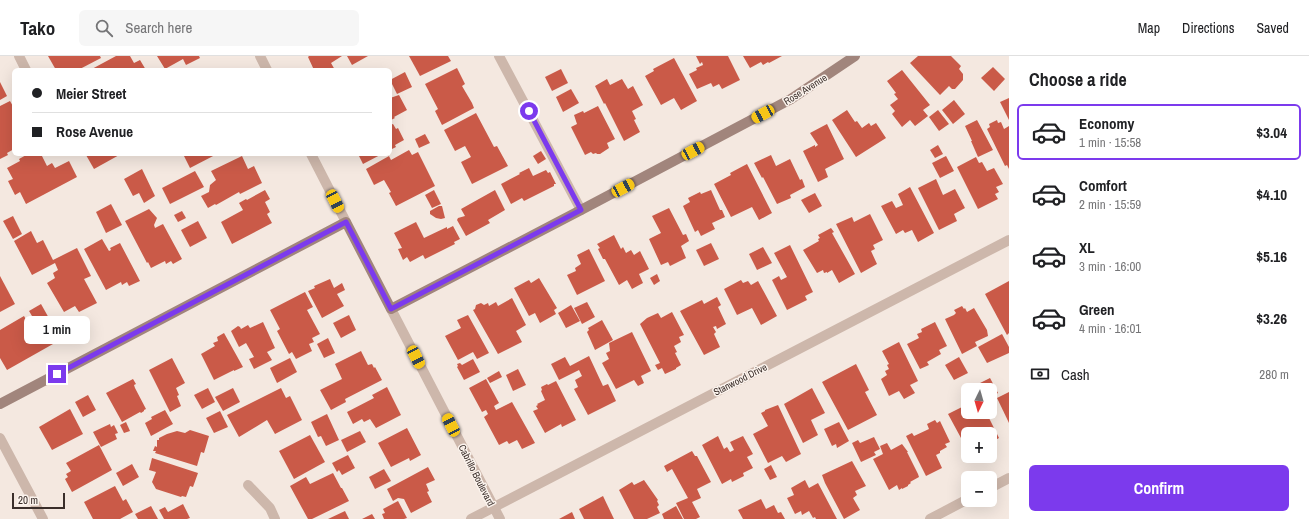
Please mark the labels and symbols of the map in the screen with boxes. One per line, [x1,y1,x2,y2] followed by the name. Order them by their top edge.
[781,71,830,108] street label: Rose Avenue
[520,102,538,120] route start
[750,103,776,125] car
[680,140,706,162] car
[610,177,636,199] car
[324,188,346,214] car
[24,316,90,344] callout: 1 min
[405,344,427,370] car
[711,360,770,398] street label: Stanwood Drive
[48,365,66,383] route end
[961,383,997,419] north arrow
[440,412,462,438] car
[455,442,498,508] street label: Cabrillo Boulevard
[12,491,65,510] scale bar

